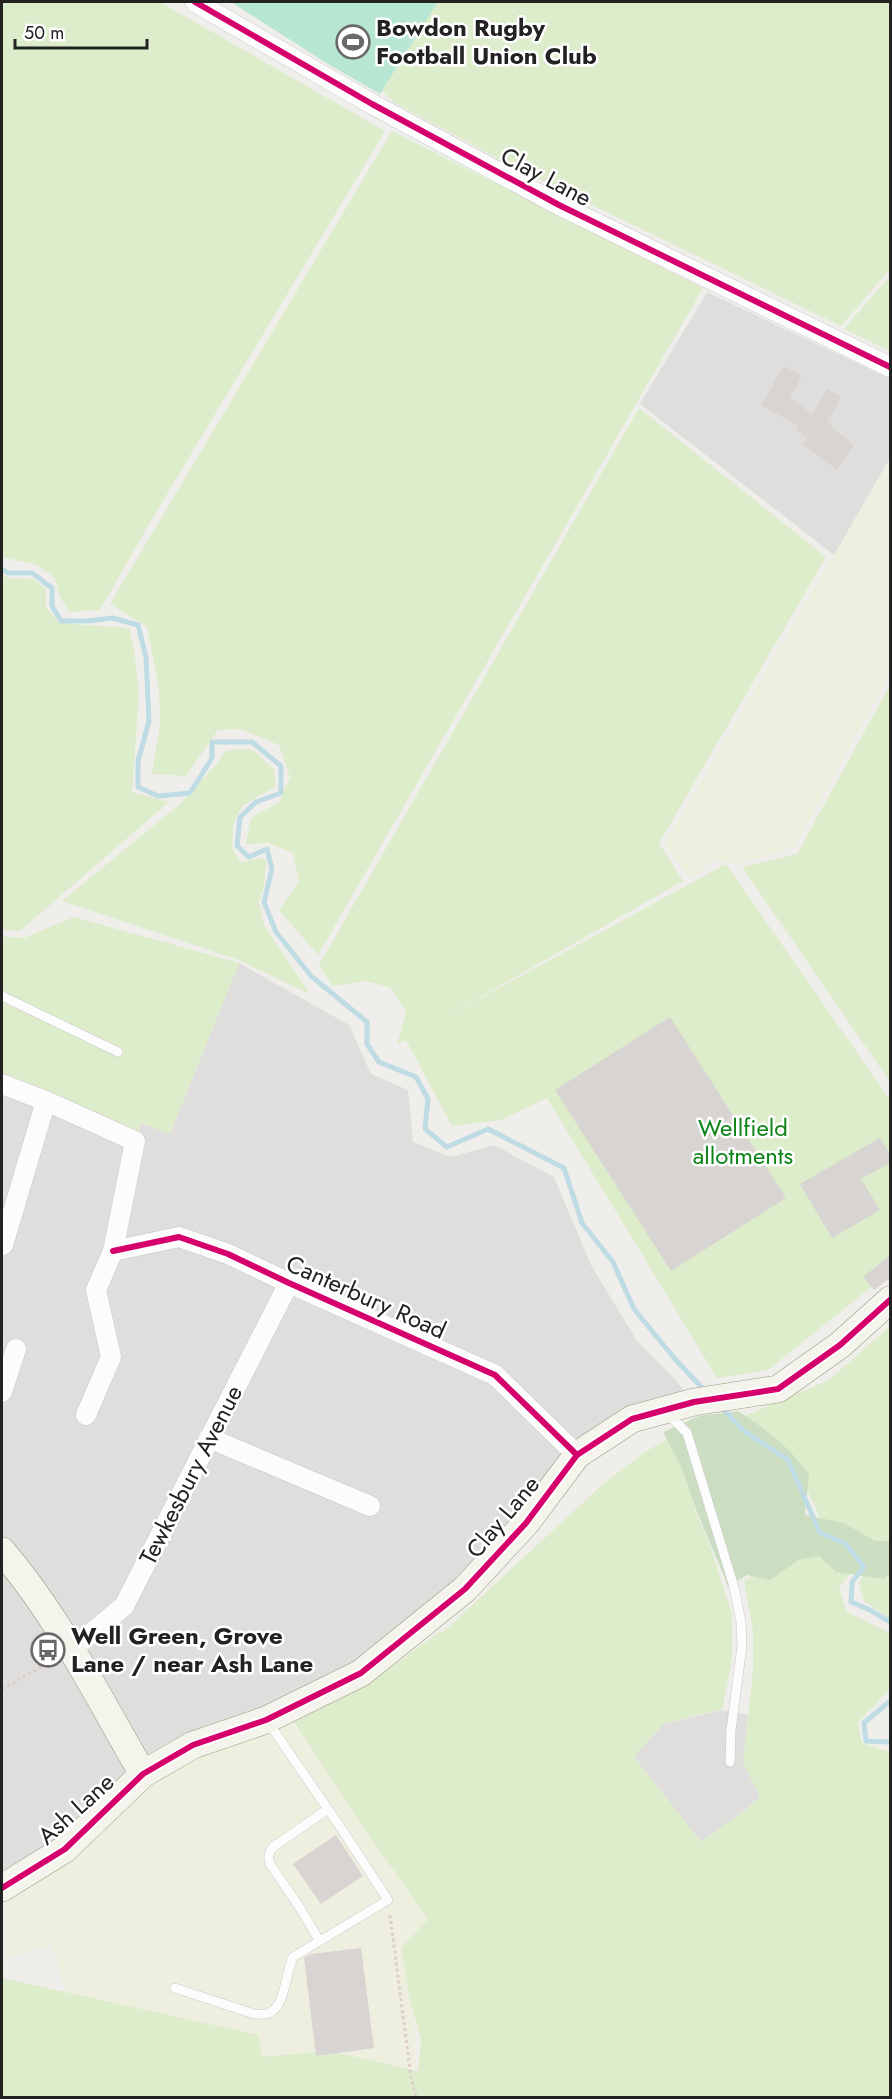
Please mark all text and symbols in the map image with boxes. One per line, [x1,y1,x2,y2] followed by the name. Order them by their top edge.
[376,10,597,73] place label: Bowdon Rugby Football Union Club
[15,12,147,50] scale bar
[24,20,64,46] text: 50 m
[335,24,371,60] sports icon: Bowdon Rugby Football Union Club
[495,138,598,215] street label: Clay Lane
[693,1110,793,1173] park label: Wellfield allotments
[281,1246,452,1347] street label: Canterbury Road
[130,1379,251,1571] street label: Tewkesbury Avenue
[458,1468,548,1566] street label: Clay Lane
[71,1618,313,1681] place label: Well Green, Grove Lane / near Ash Lane
[30,1632,66,1668] bus stop icon: Well Green, Grove Lane / near Ash Lane
[30,1765,122,1853] street label: Ash Lane

